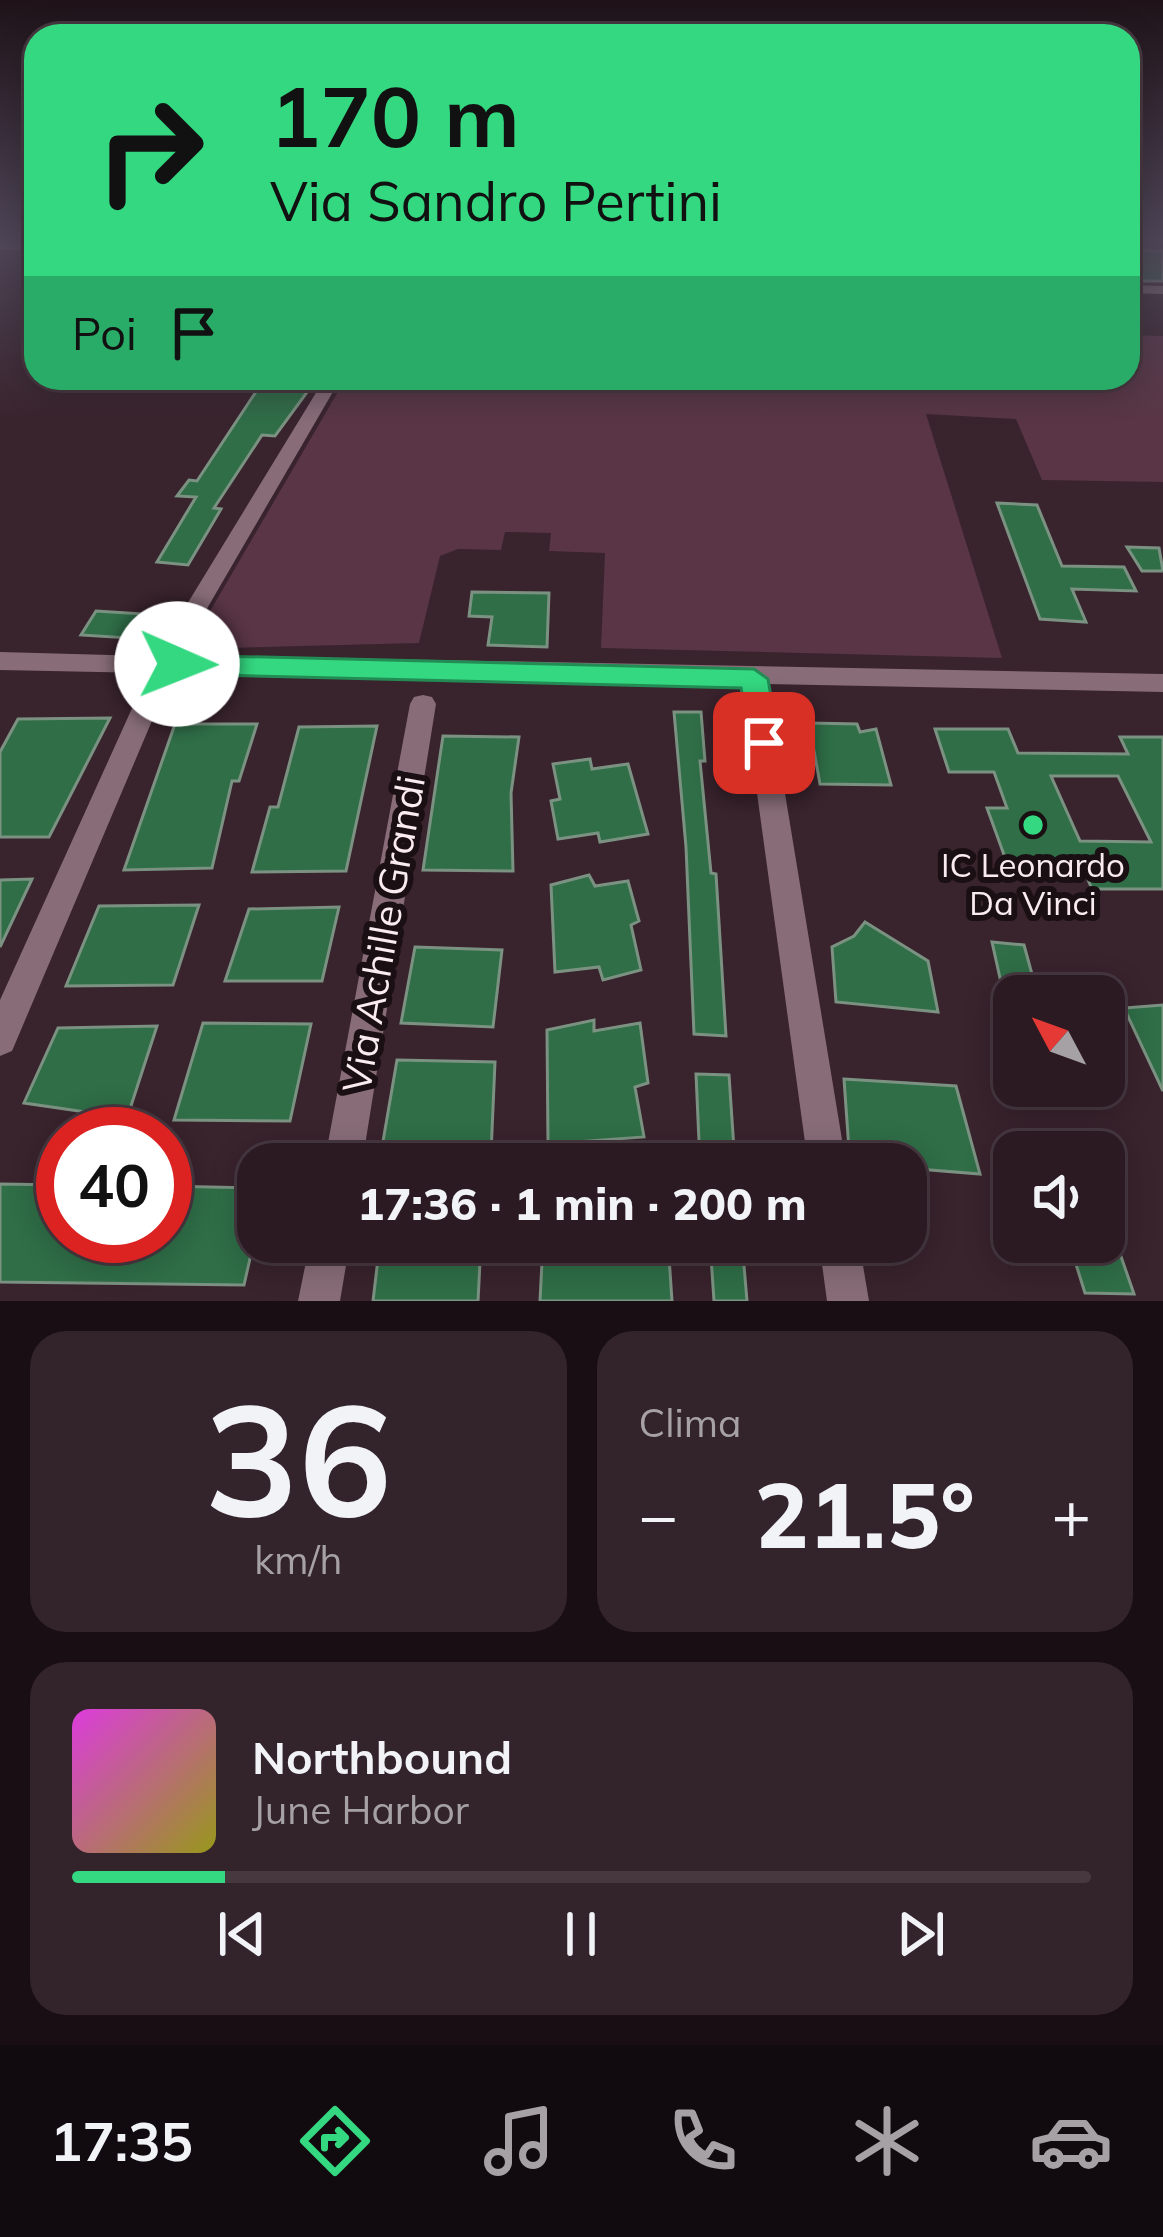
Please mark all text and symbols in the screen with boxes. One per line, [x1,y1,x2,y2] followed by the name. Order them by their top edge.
[270,63,520,168] text: 170 m
[72,72,228,228] icon: right
[270,167,722,235] text: Via Sandro Pertini
[161,300,227,366] icon: arrive
[72,305,137,361] text: Poi
[114,601,240,727] position arrow
[713,692,815,794] pin
[731,710,797,776] icon: arrive
[331,771,435,1097] street label: Via Achille Grandi
[1020,812,1046,838] marker: IC Leonardo Da Vinci
[941,844,1125,923] place label: IC Leonardo Da Vinci
[993,975,1125,1107] north arrow
[993,975,1125,1263] map controls
[36,1107,192,1263] speed limit sign: 40
[993,1131,1125,1263] button: sound
[357,1175,807,1231] text: 17:36 · 1 min · 200 m
[205,1359,392,1555] text: 36
[639,1398,741,1447] text: Clima
[755,1458,975,1571] text: 21.5°
[639,1473,678,1556] text: −
[1051,1473,1091,1556] text: +
[254,1535,342,1584] text: km/h
[252,1729,512,1785] text: Northbound
[252,1785,469,1834] text: June Harbor
[209,1901,275,1967] icon: previous
[548,1901,614,1967] icon: pause
[888,1901,954,1967] icon: next
[293,2099,377,2183] icon: directions
[477,2099,561,2183] icon: music
[661,2099,745,2183] icon: phone
[845,2099,929,2183] icon: climate
[1029,2099,1113,2183] icon: car
[50,2107,193,2175] text: 17:35

